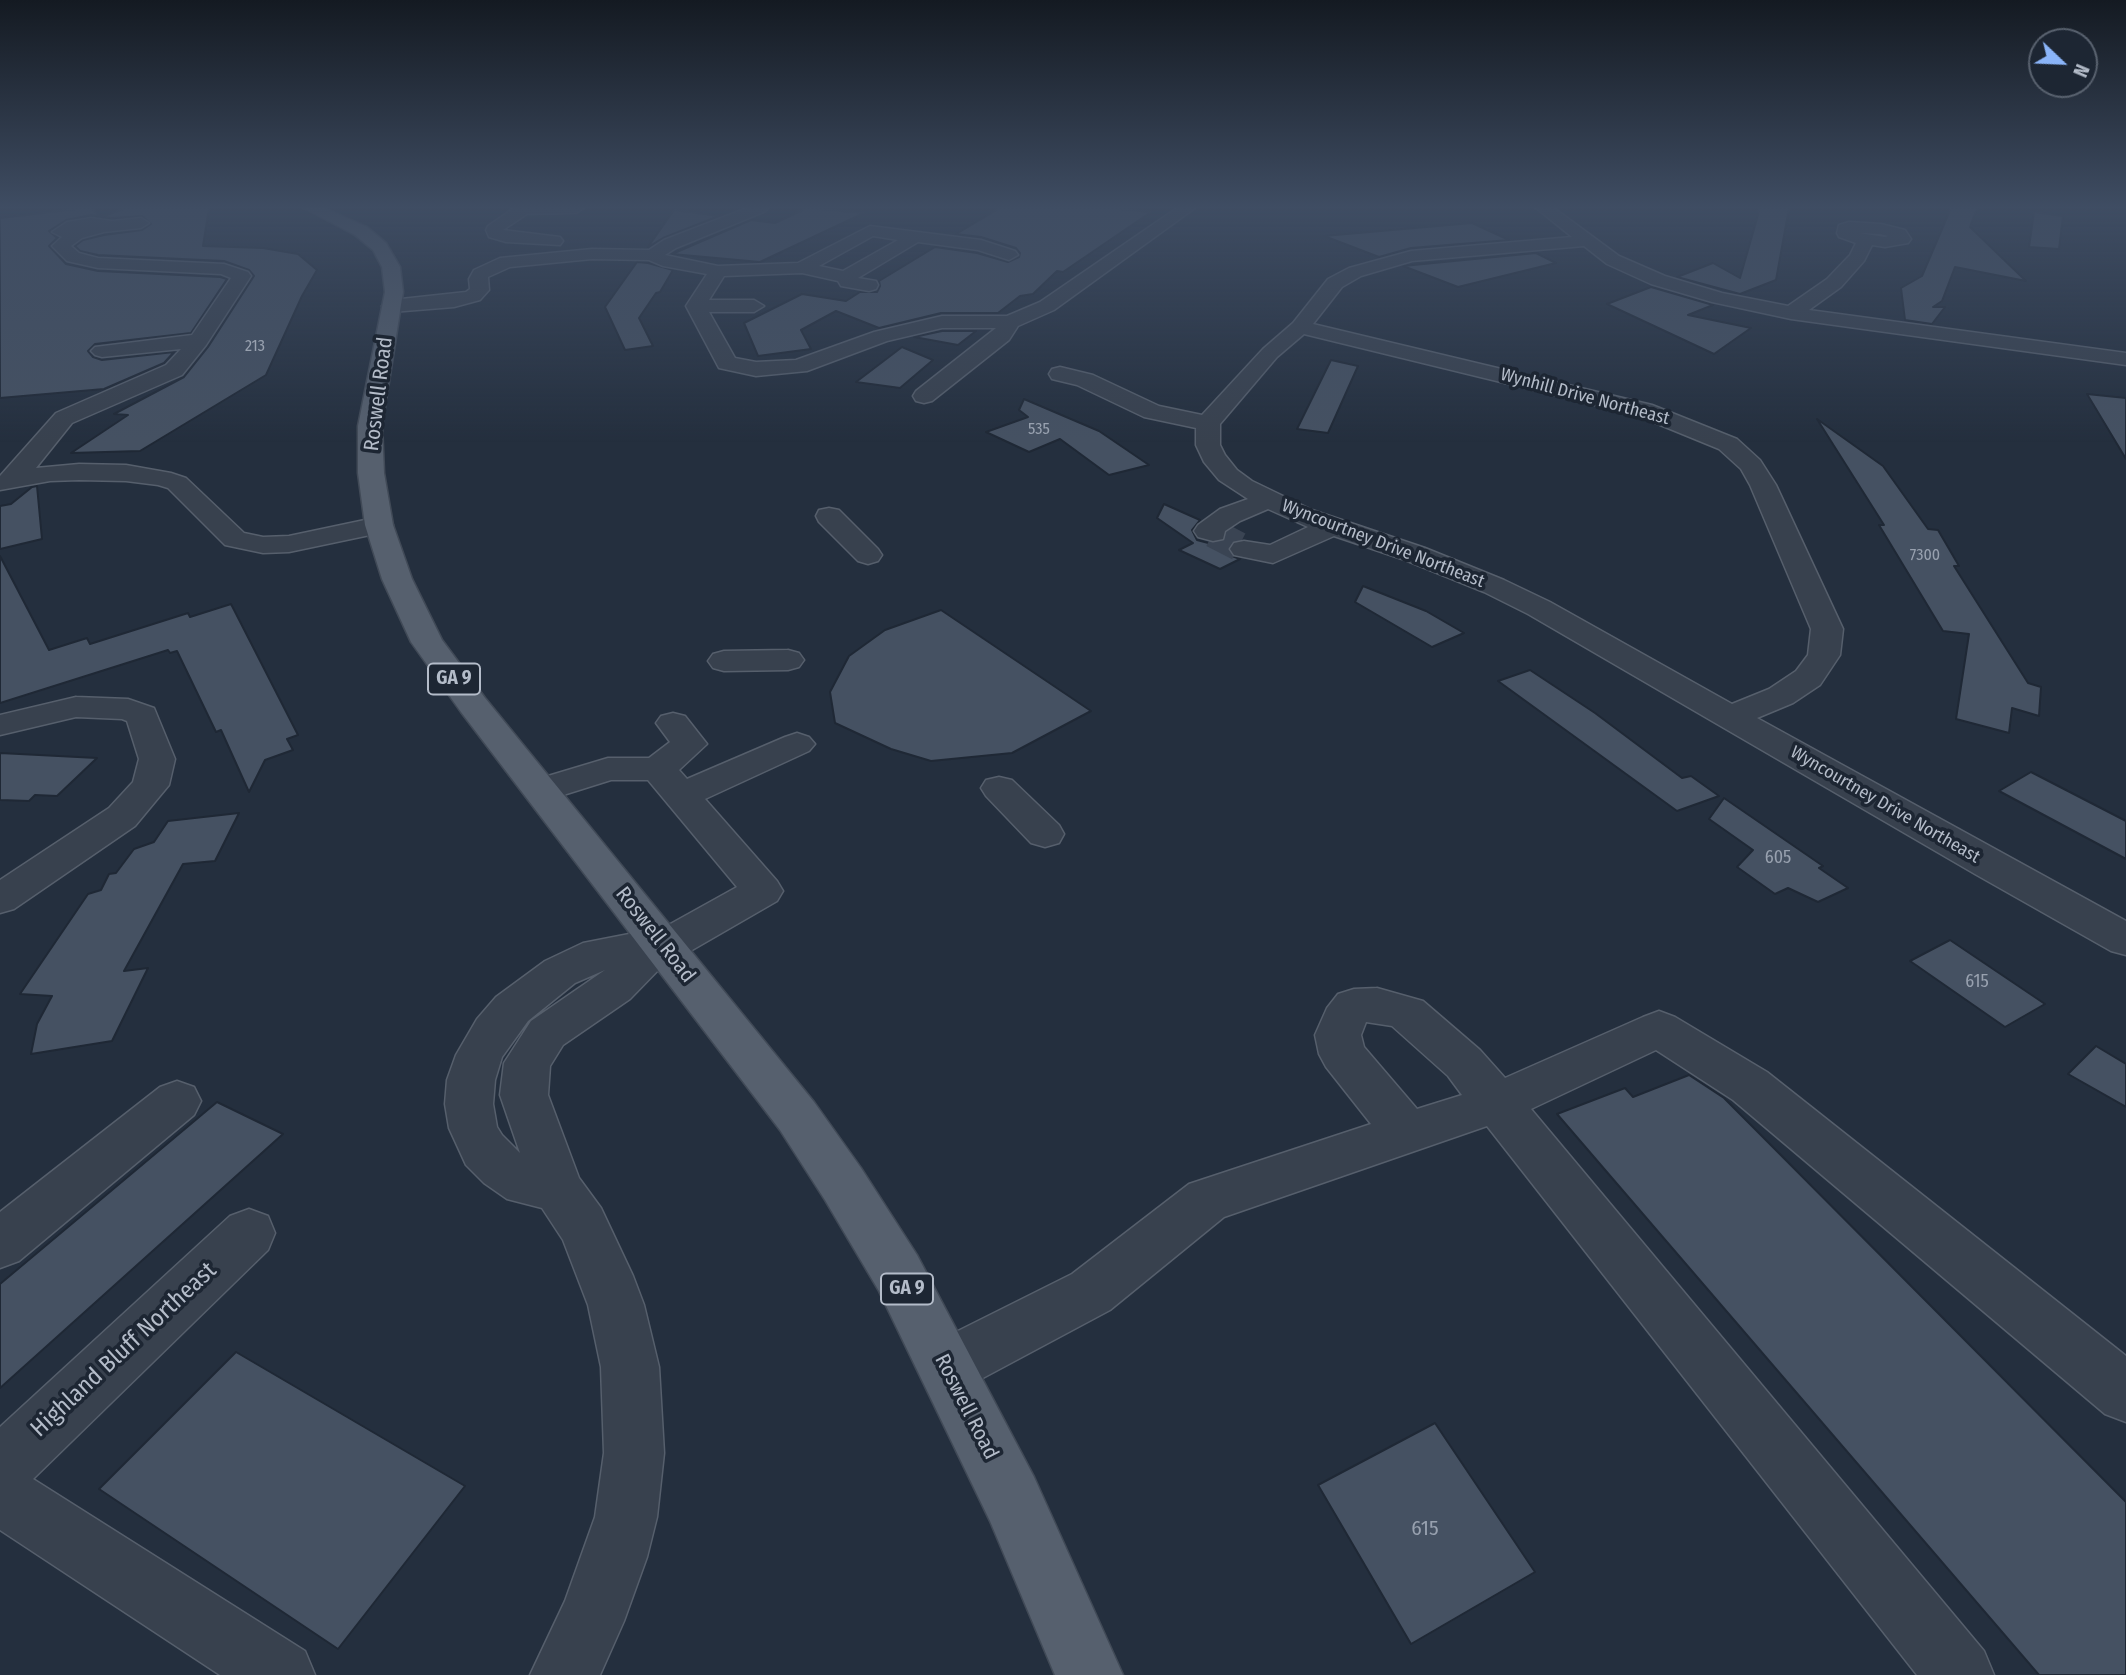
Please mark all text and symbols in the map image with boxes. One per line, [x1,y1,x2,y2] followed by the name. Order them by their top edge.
[2028,28,2098,98] north arrow
[2068,61,2094,80] text: N
[360,336,398,452] street label: Roswell Road
[245,337,265,357] house number: 213
[1498,364,1672,430] street label: Wynhill Drive Northeast
[1028,420,1050,440] house number: 535
[1279,495,1487,593] street label: Wyncourtney Drive Northeast
[1910,546,1940,566] house number: 7300
[428,664,480,694] road number: GA 9
[1786,742,1984,868] street label: Wyncourtney Drive Northeast
[1765,847,1791,869] house number: 605
[610,882,700,988] street label: Roswell Road
[1965,971,1989,993] house number: 615
[25,1256,223,1444] street label: Highland Bluff Northeast
[881,1274,933,1304] road number: GA 9
[929,1350,1003,1464] street label: Roswell Road
[1411,1516,1439,1542] house number: 615

